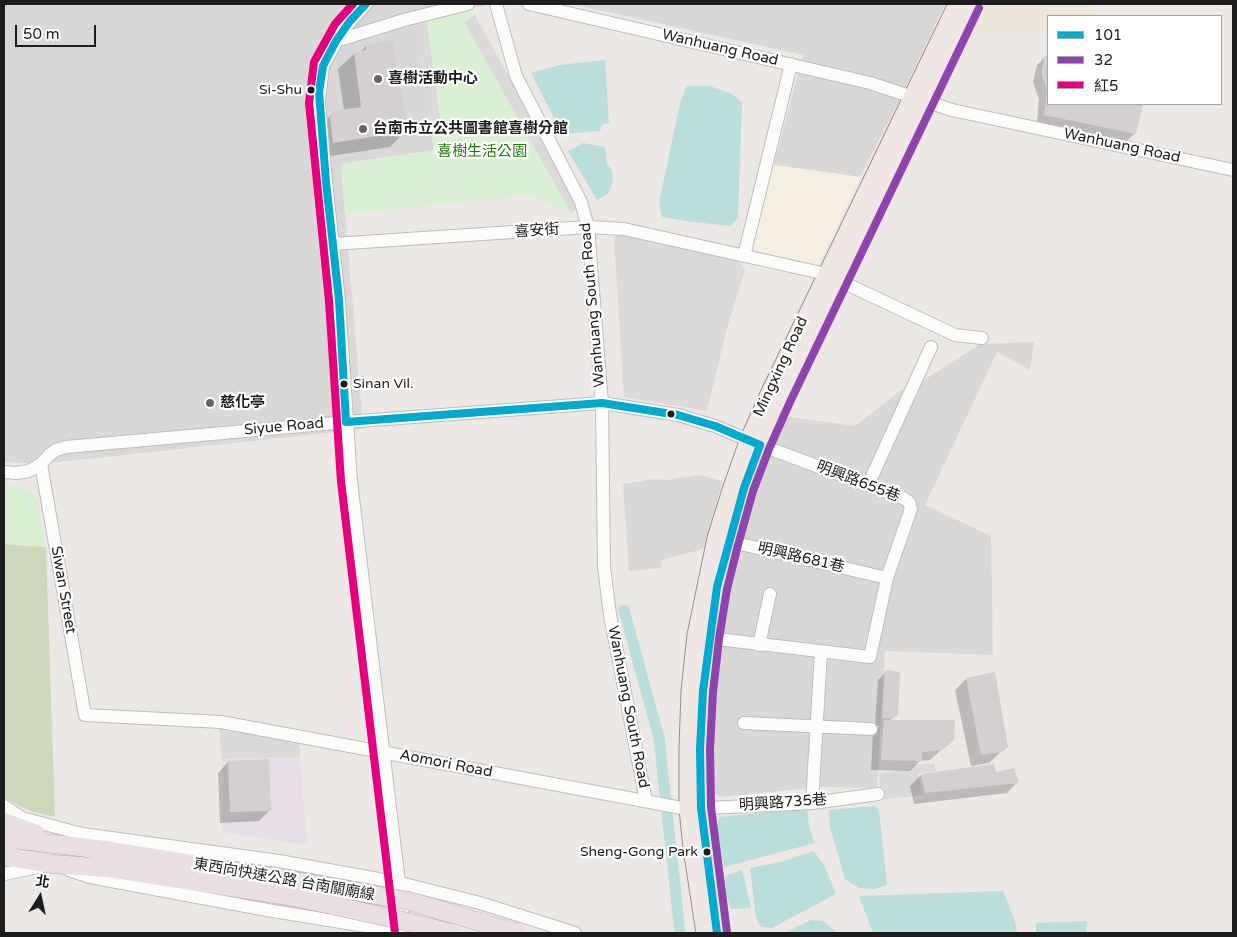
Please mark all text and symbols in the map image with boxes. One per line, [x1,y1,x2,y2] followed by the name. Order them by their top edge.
[18,15,99,47] scale bar
[1047,15,1222,105] legend
[23,25,60,43] text: 50 m
[660,26,780,70] street label: Wanhuang Road
[1094,26,1122,44] text: 101
[1094,51,1113,69] text: 32
[388,70,478,88] place label: 喜樹活動中心
[372,73,384,85] marker: 喜樹活動中心
[1094,77,1118,95] text: 紅5
[259,82,302,98] place label: Si-Shu
[306,85,316,95] marker: Si-Shu
[373,120,568,138] place label: 台南市立公共圖書館喜樹分館
[357,123,369,135] marker: 台南市立公共圖書館喜樹分館
[1062,125,1182,167] street label: Wanhuang Road
[437,143,527,161] park label: 喜樹生活公園
[514,220,560,242] street label: 喜安街
[577,222,609,388] street label: Wanhuang South Road
[750,314,812,420] street label: Mingxing Road
[353,376,414,392] place label: Sinan Vil.
[339,379,349,389] marker: Sinan Vil.
[220,394,265,412] place label: 慈化亭
[204,397,216,409] marker: 慈化亭
[666,409,676,419] unlabelled marker
[243,415,325,439] street label: Siyue Road
[814,458,902,506] street label: 明興路655巷
[756,539,846,577] street label: 明興路681巷
[46,545,80,635] street label: Siwan Street
[603,624,653,790] street label: Wanhuang South Road
[398,746,494,782] street label: Aomori Road
[738,791,828,815] street label: 明興路735巷
[580,844,698,860] place label: Sheng-Gong Park
[702,847,712,857] marker: Sheng-Gong Park
[192,855,376,905] street label: 東西向快速公路 台南關廟線
[15,872,65,922] north arrow
[34,872,51,891] text: 北

